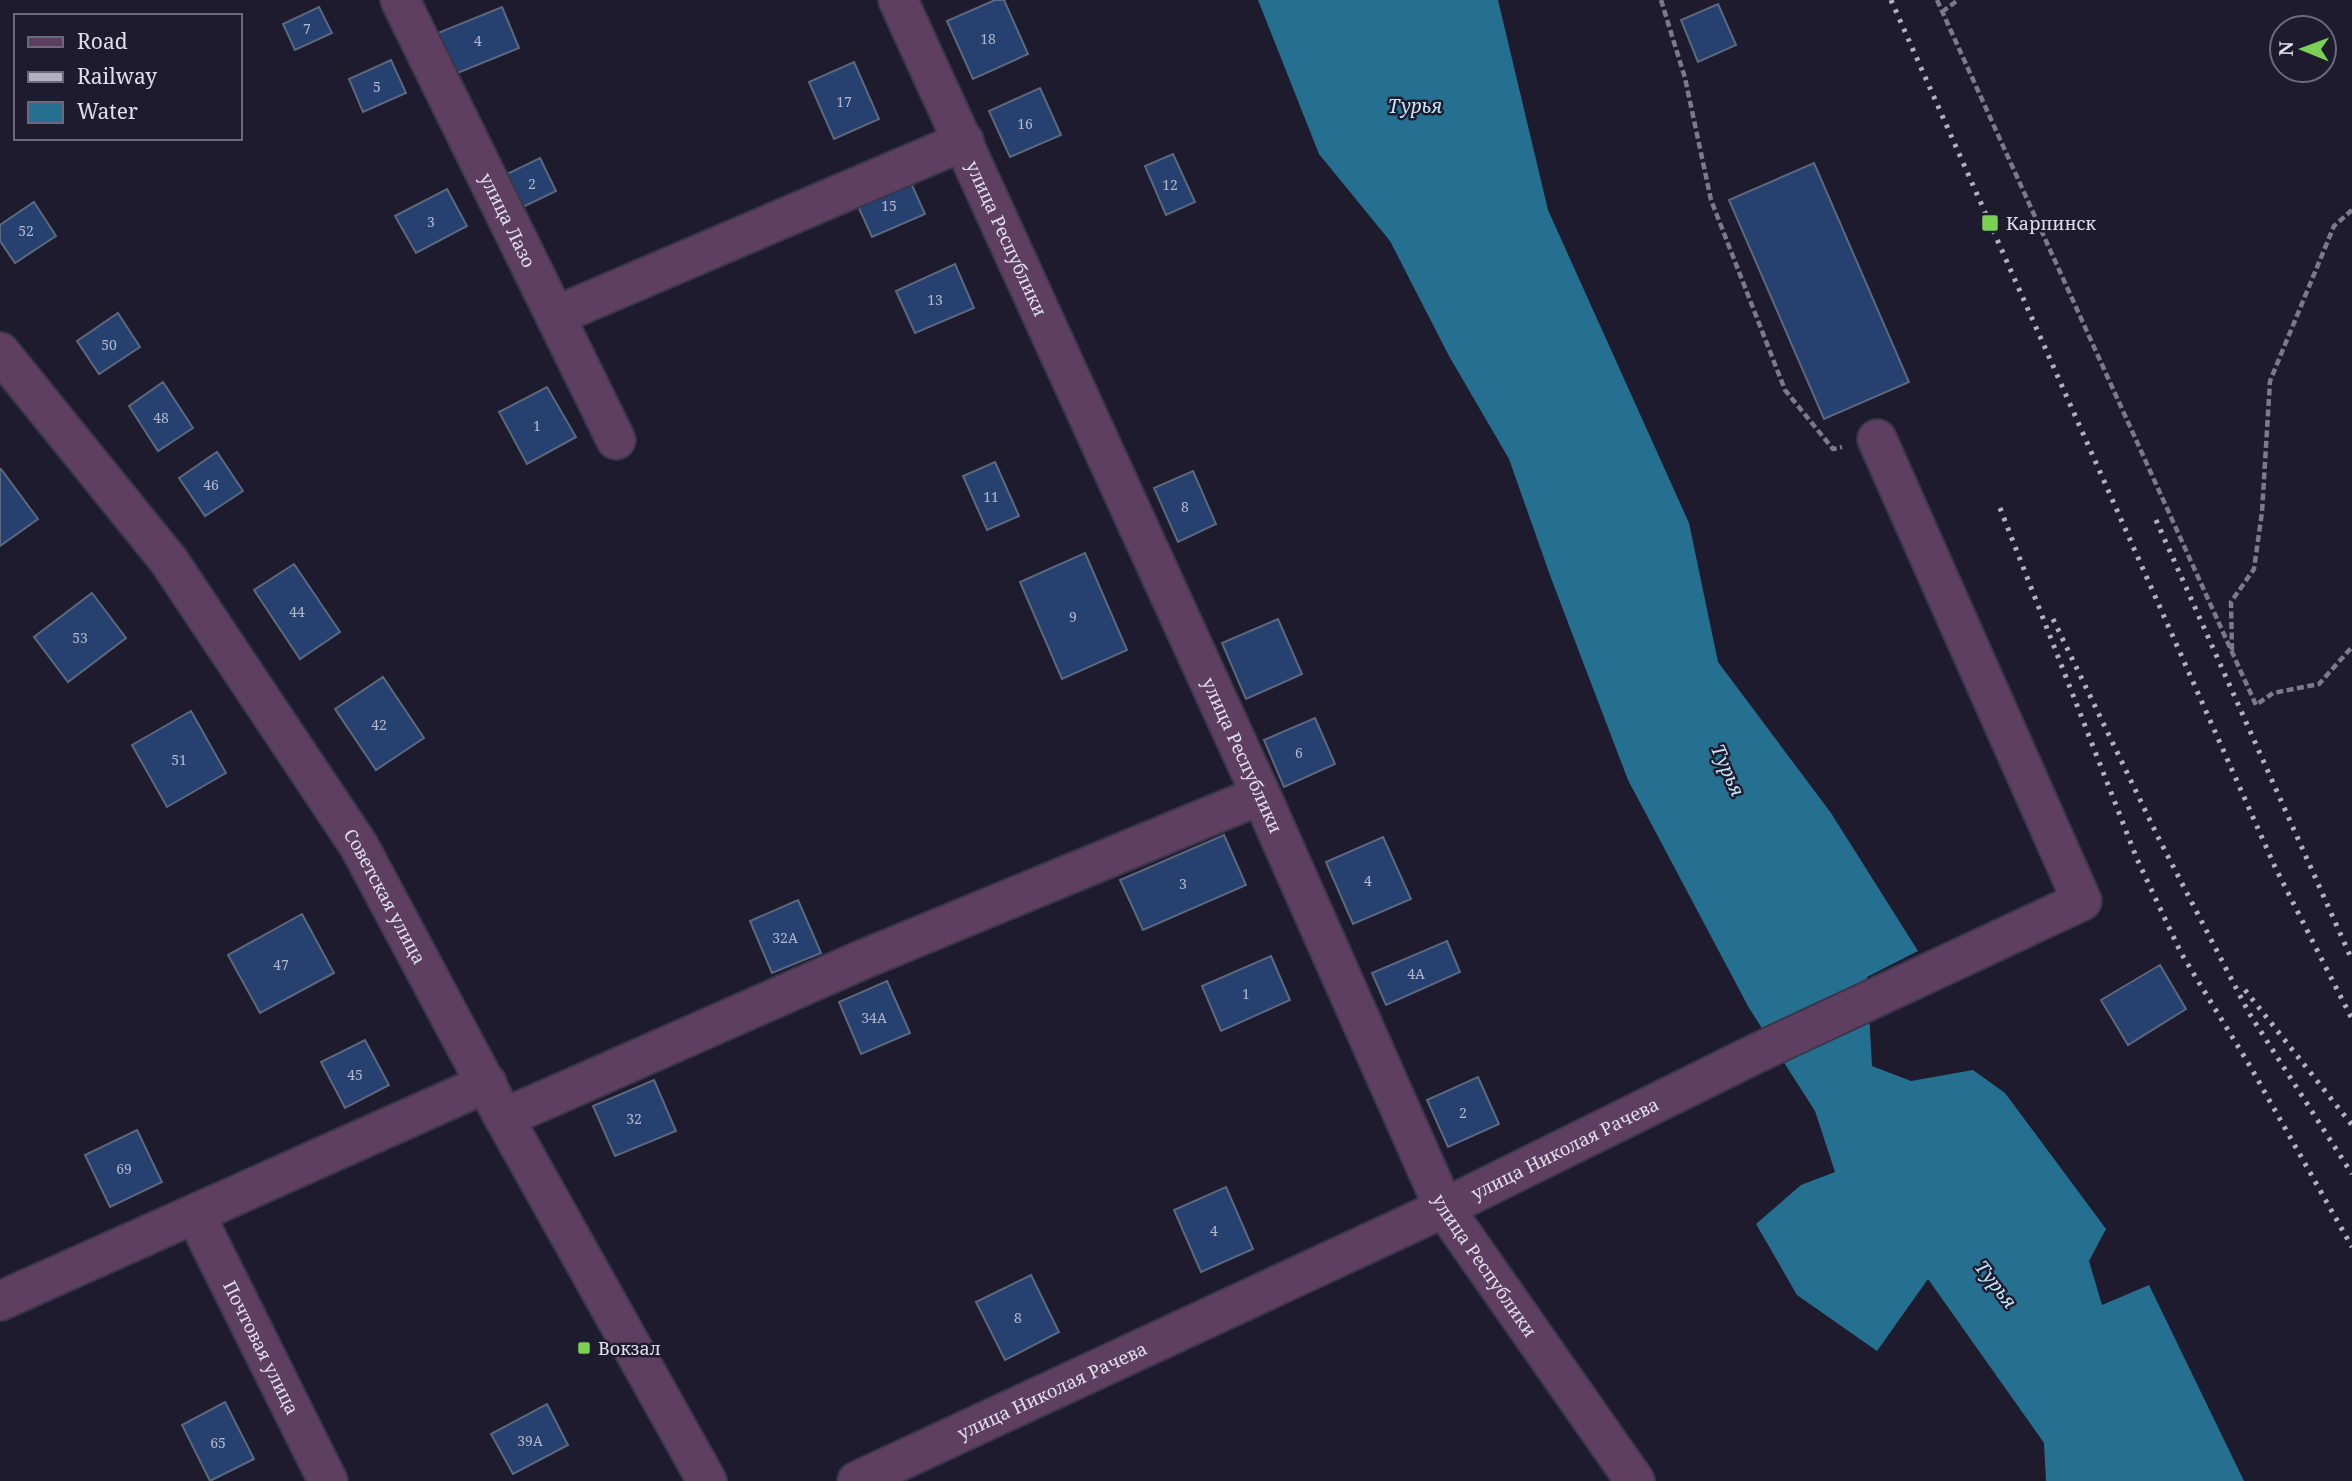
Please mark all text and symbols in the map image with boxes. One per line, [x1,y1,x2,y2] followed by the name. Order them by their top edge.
[14,14,242,140] legend
[2268,14,2338,84] north arrow
[303,19,311,38] house number: 7
[77,27,128,55] text: Road
[980,29,996,48] house number: 18
[474,31,482,50] house number: 4
[2273,41,2299,56] text: N
[77,62,157,90] text: Railway
[373,77,381,96] house number: 5
[836,92,852,111] house number: 17
[1388,93,1442,119] water label: Турья
[77,97,138,125] text: Water
[1017,114,1033,133] house number: 16
[961,157,1053,320] street label: улица Республики
[475,169,541,271] street label: улица Лазо
[528,174,536,193] house number: 2
[1162,175,1178,194] house number: 12
[881,196,897,215] house number: 15
[2006,211,2096,235] place label: Карпинск
[427,212,435,231] house number: 3
[1980,213,2000,233] marker: Карпинск
[18,221,34,240] house number: 52
[927,290,943,309] house number: 13
[101,335,117,354] house number: 50
[153,408,169,427] house number: 48
[533,416,541,435] house number: 1
[203,475,219,494] house number: 46
[983,487,999,506] house number: 11
[1181,497,1189,516] house number: 8
[289,602,305,621] house number: 44
[1069,607,1077,626] house number: 9
[72,628,88,647] house number: 53
[1197,673,1288,837] street label: улица Республики
[371,715,387,734] house number: 42
[1705,740,1751,800] water label: Турья
[1295,743,1303,762] house number: 6
[171,750,187,769] house number: 51
[339,824,432,968] street label: Советская улица
[1364,871,1372,890] house number: 4
[1179,874,1187,893] house number: 3
[772,928,798,947] house number: 32А
[273,955,289,974] house number: 47
[1407,964,1425,983] house number: 4А
[1242,984,1250,1003] house number: 1
[861,1008,887,1027] house number: 34А
[347,1065,363,1084] house number: 45
[1467,1092,1663,1205] street label: улица Николая Рачева
[1459,1103,1467,1122] house number: 2
[626,1109,642,1128] house number: 32
[116,1159,132,1178] house number: 69
[1427,1190,1542,1342] street label: улица Республики
[1210,1221,1218,1240] house number: 4
[1969,1255,2023,1314] water label: Турья
[218,1276,305,1418] street label: Почтовая улица
[1014,1308,1022,1327] house number: 8
[598,1336,661,1360] place label: Вокзал
[953,1336,1151,1445] street label: улица Николая Рачева
[576,1340,592,1356] marker: Вокзал
[517,1431,543,1450] house number: 39А
[210,1433,226,1452] house number: 65

